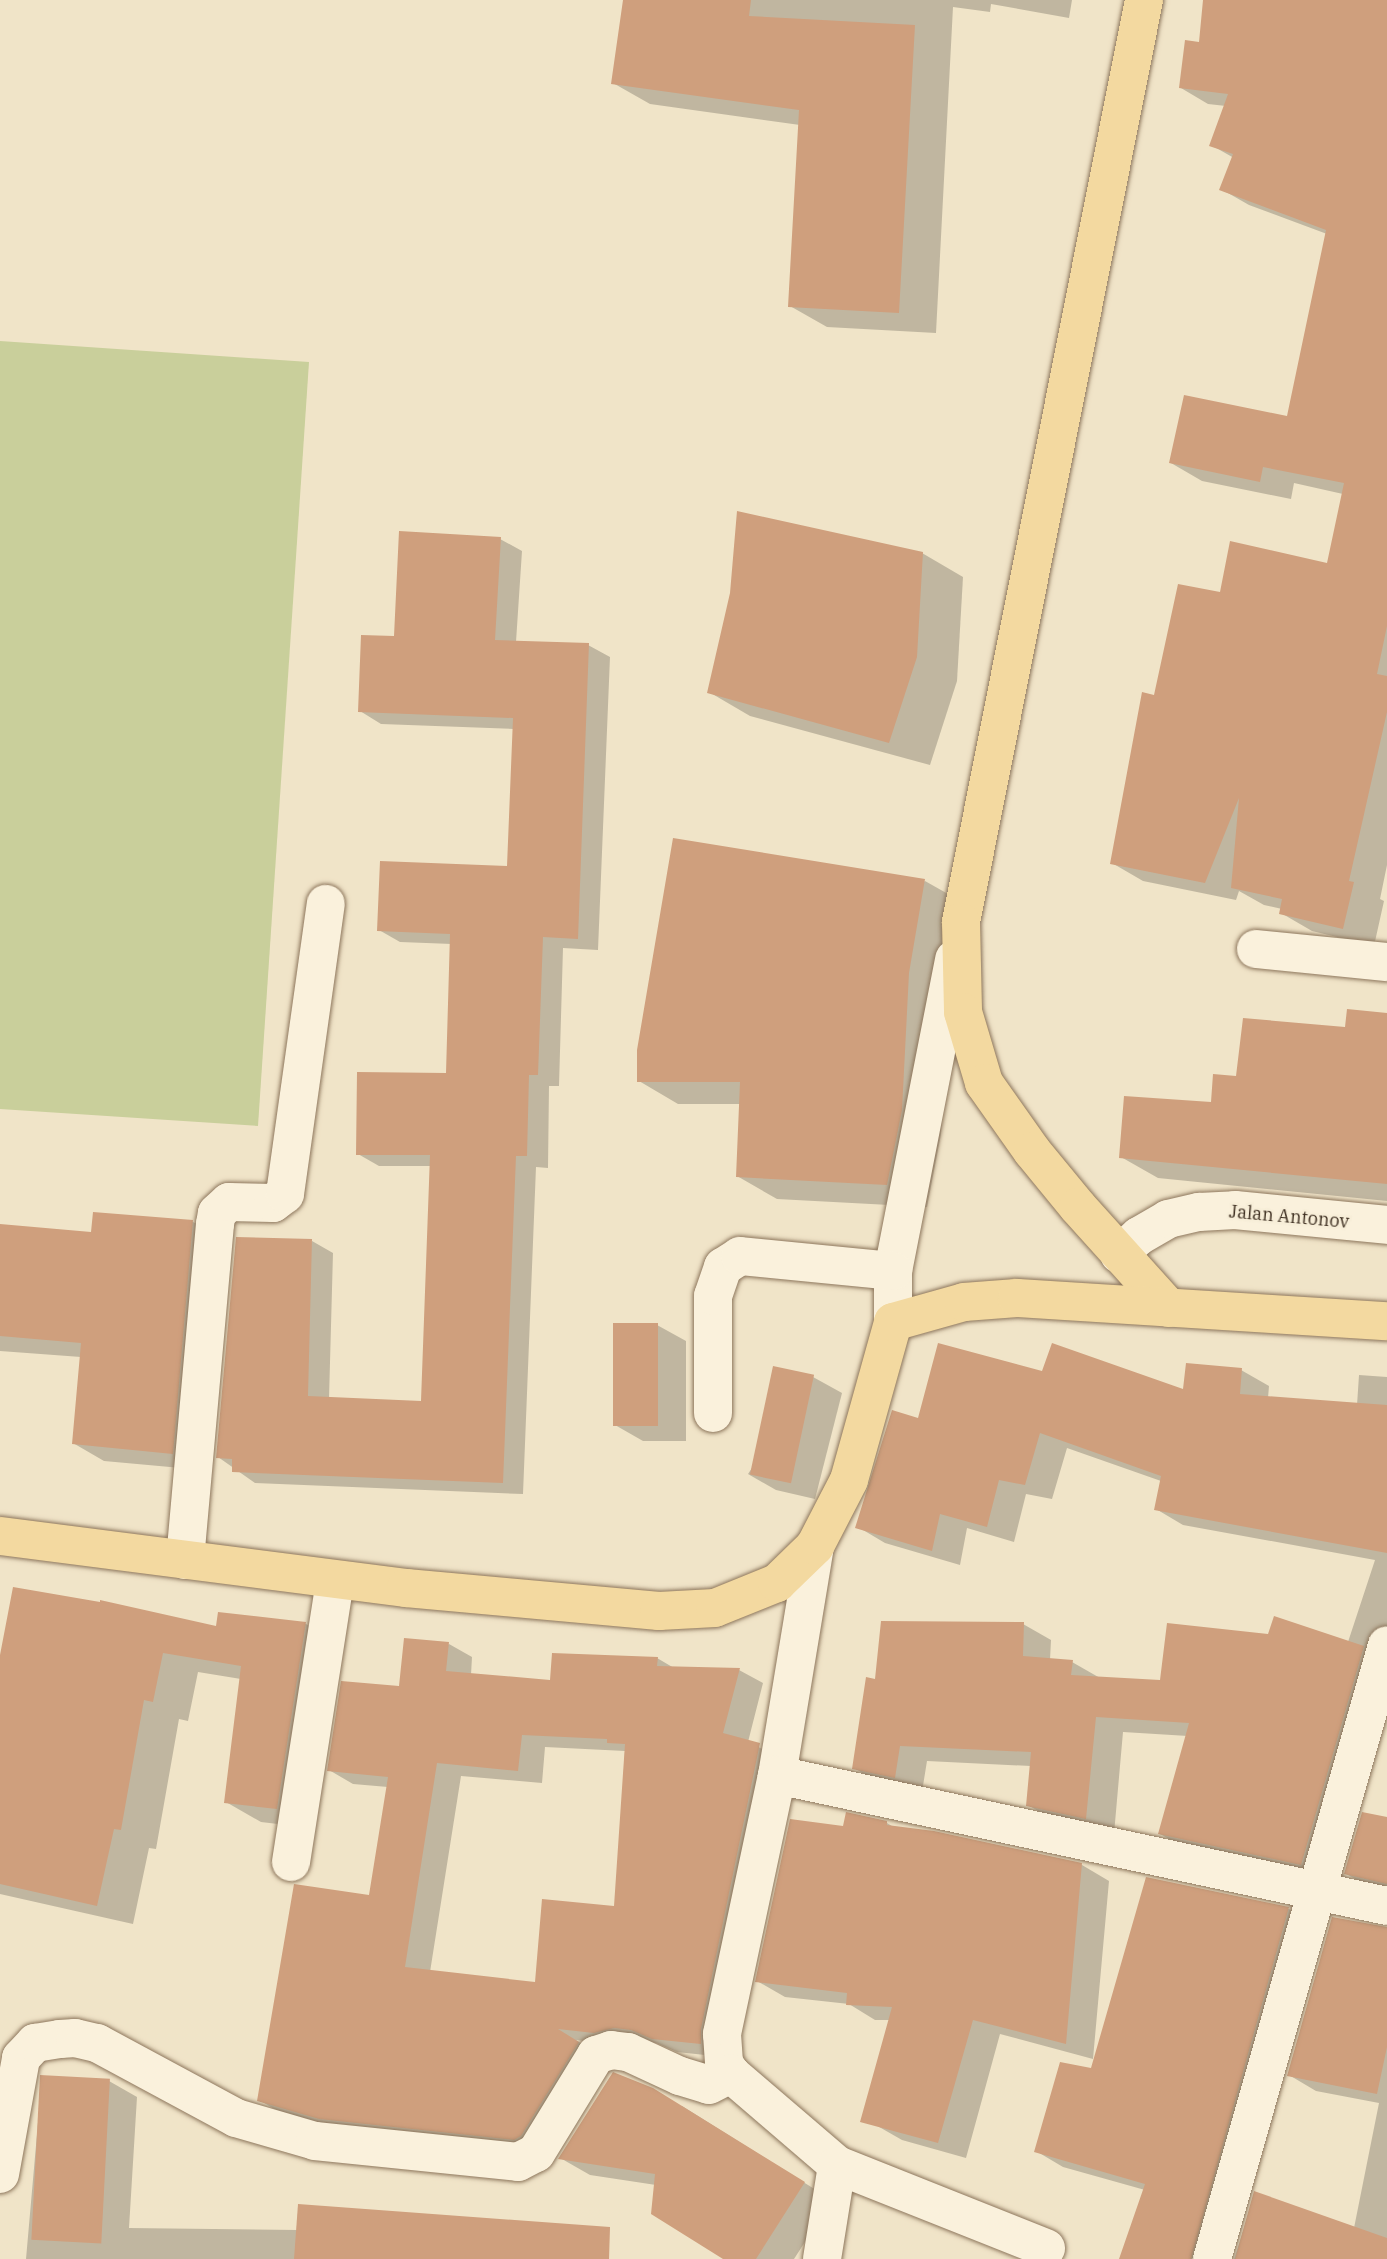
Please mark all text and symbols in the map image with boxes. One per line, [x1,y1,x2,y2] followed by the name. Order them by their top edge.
[1228,1201,1350,1233] street label: Jalan Antonov

